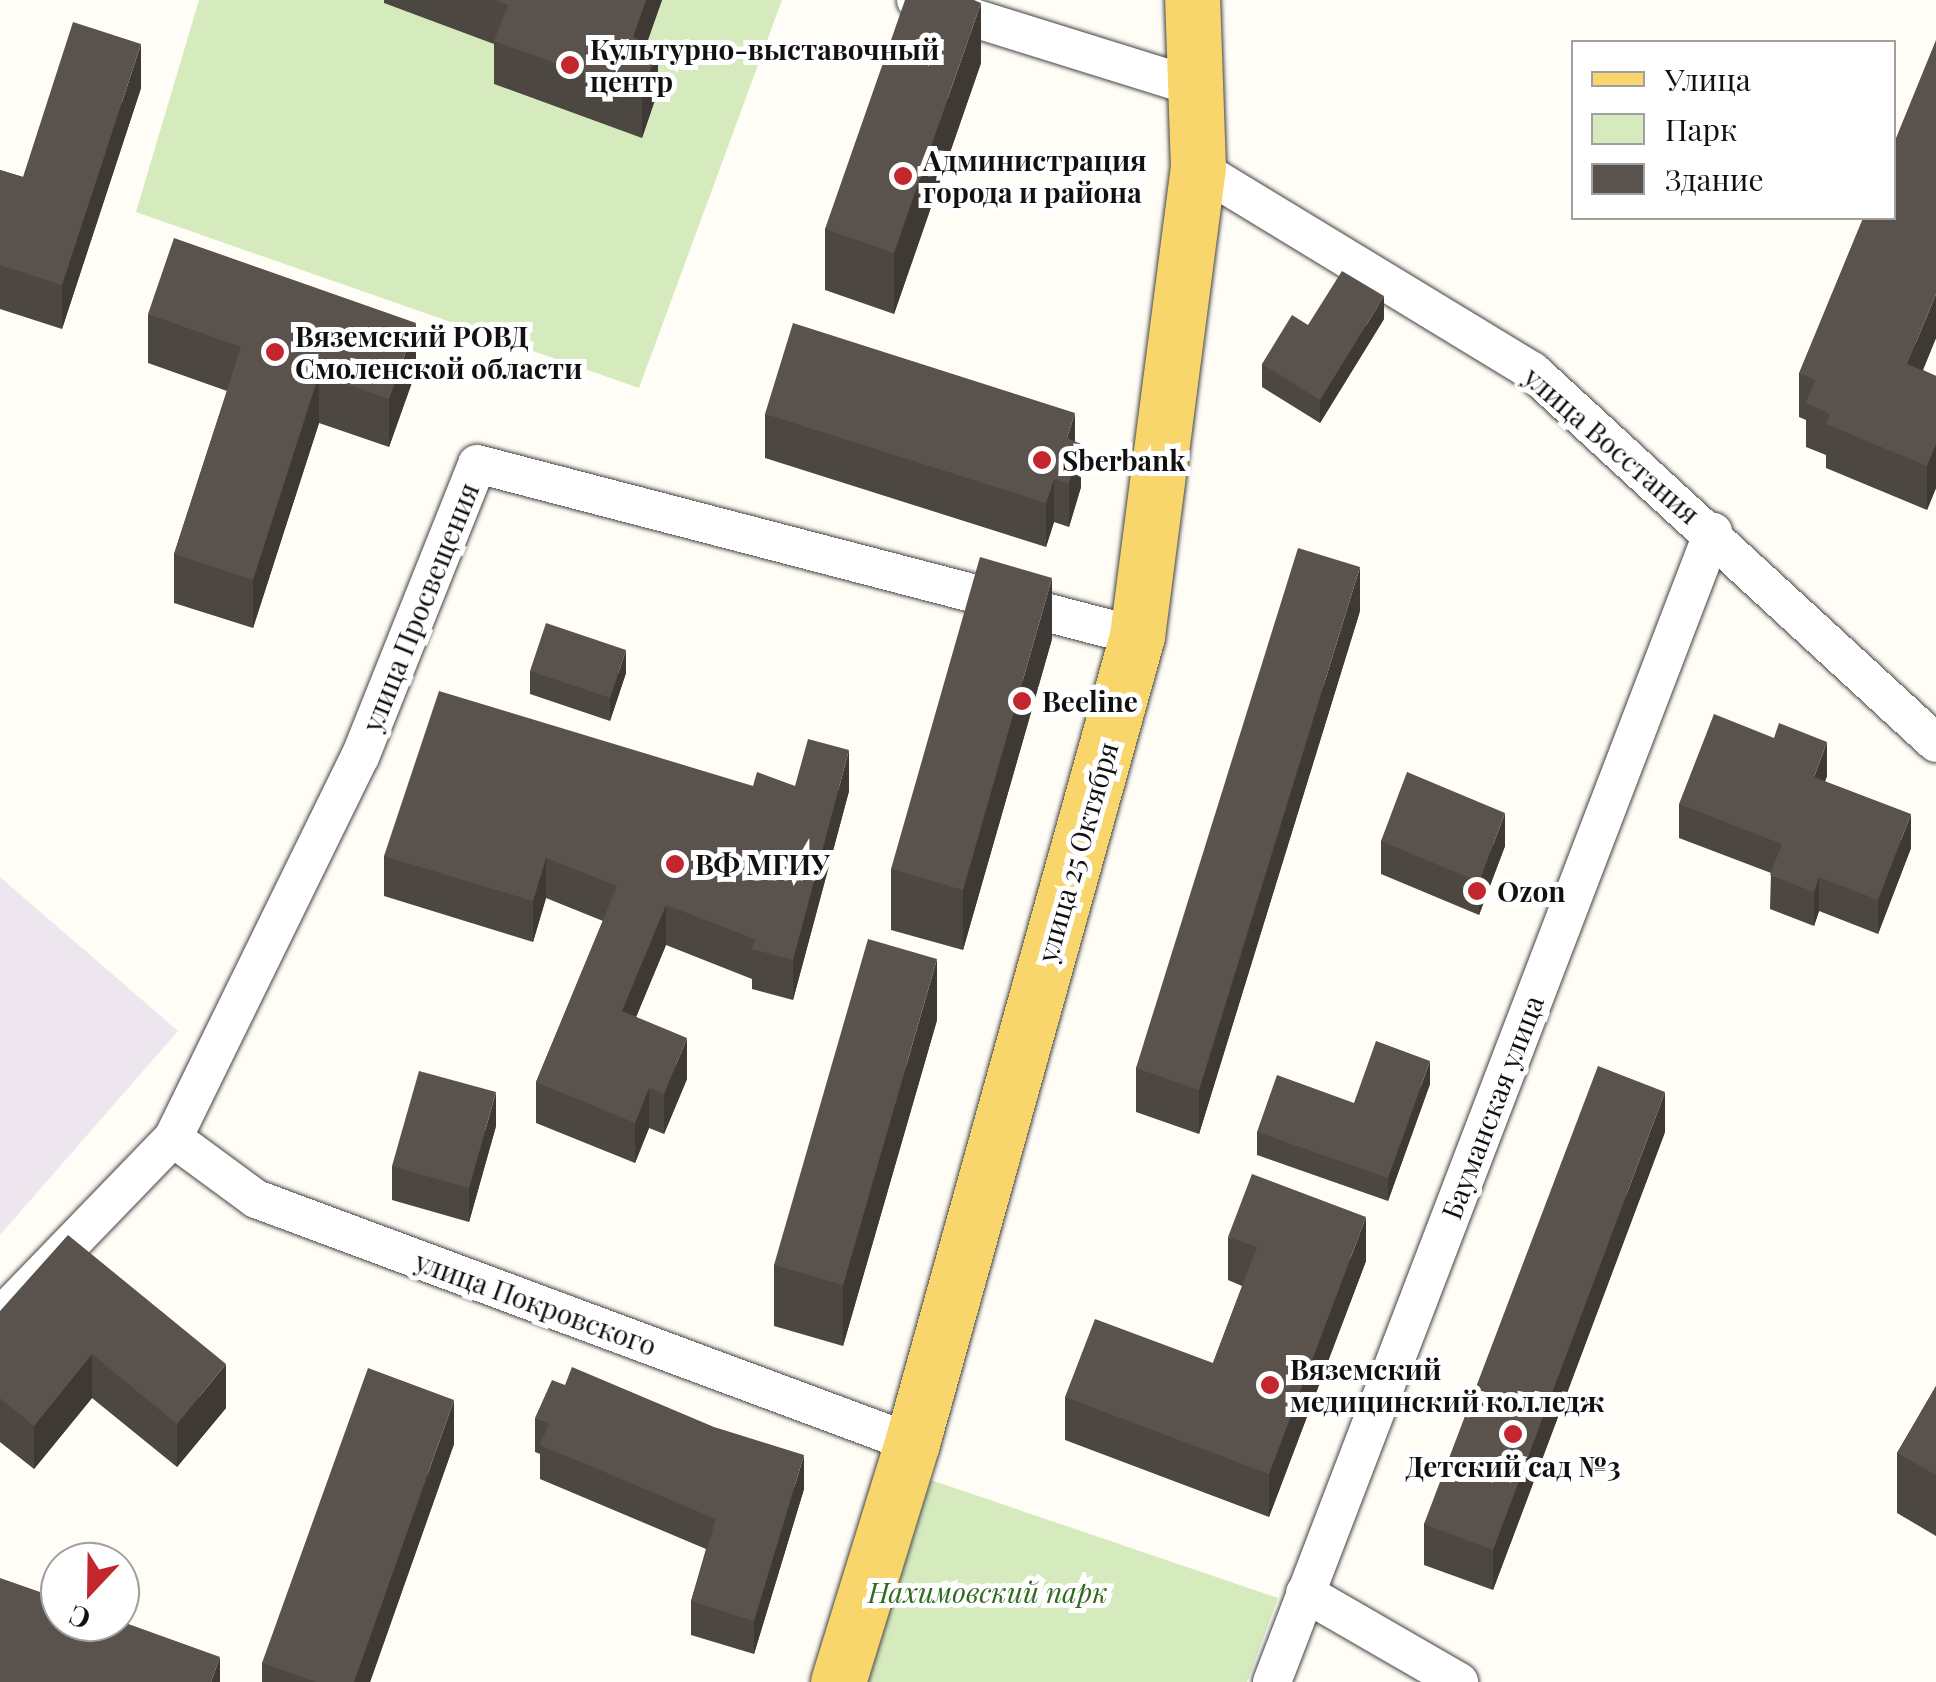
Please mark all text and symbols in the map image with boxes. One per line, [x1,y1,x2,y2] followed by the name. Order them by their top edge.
[590,32,939,98] place label: Культурно-выставочный центр
[1571,40,1896,220] legend
[559,54,581,76] marker: Культурно-выставочный центр
[1665,59,1751,99] text: Улица
[1665,109,1737,149] text: Парк
[923,143,1147,209] place label: Администрация города и района
[1665,159,1764,199] text: Здание
[892,165,914,187] marker: Администрация города и района
[295,319,582,385] place label: Вяземский РОВД Смоленской области
[264,341,286,363] marker: Вяземский РОВД Смоленской области
[1517,360,1707,530] street label: улица Восстания
[1062,443,1186,477] place label: Sberbank
[1031,449,1053,471] marker: Sberbank
[355,478,485,736] street label: улица Просвещения
[1042,684,1138,718] place label: Beeline
[1011,690,1033,712] marker: Beeline
[1029,738,1125,966] street label: улица 25 Октября
[695,847,830,881] place label: ВФ МГИУ
[664,853,686,875] marker: ВФ МГИУ
[1497,874,1565,908] place label: Ozon
[1466,880,1488,902] marker: Ozon
[1434,990,1550,1224] street label: Бауманская улица
[411,1244,661,1362] street label: улица Покровского
[1290,1352,1605,1418] place label: Вяземский медицинский колледж
[1259,1374,1281,1396] marker: Вяземский медицинский колледж
[1502,1423,1524,1445] marker: Детский сад №3
[1405,1449,1621,1483] place label: Детский сад №3
[40,1542,140,1642] north arrow
[868,1575,1108,1609] park label: Нахимовский парк
[63,1598,95,1639] text: С

